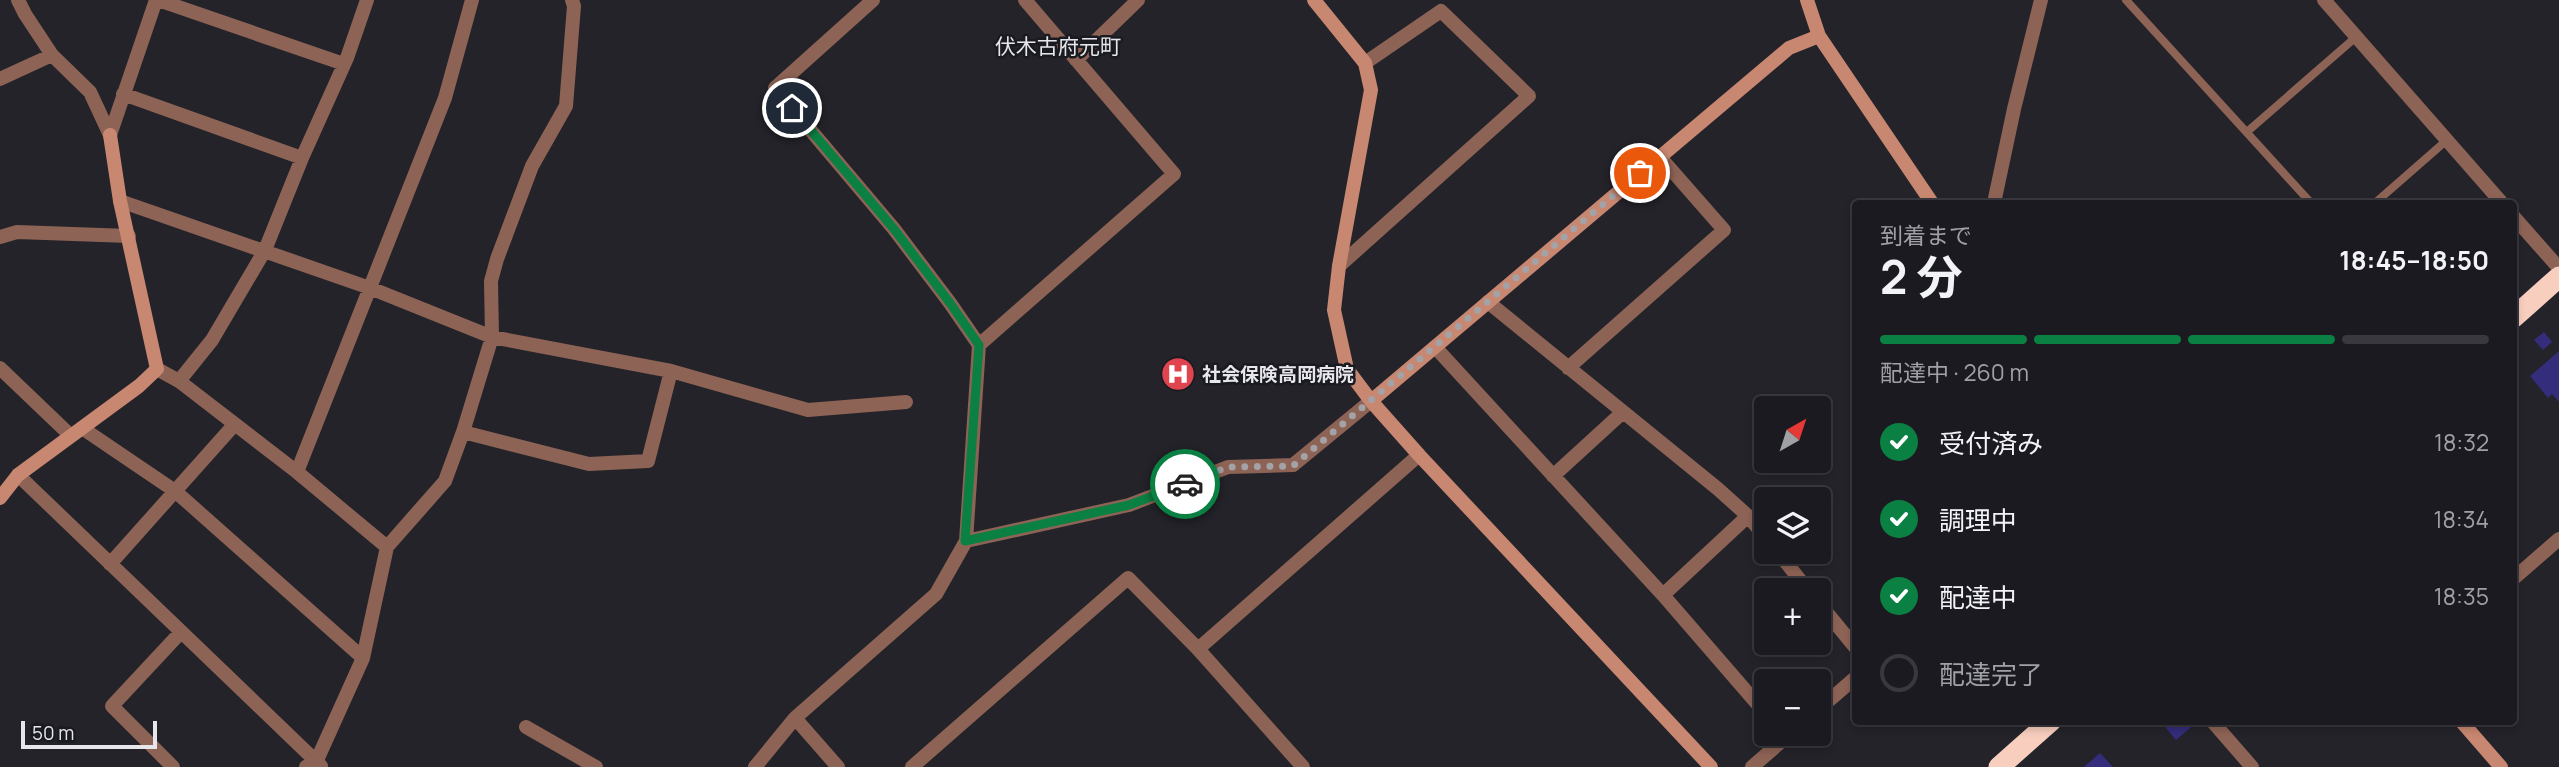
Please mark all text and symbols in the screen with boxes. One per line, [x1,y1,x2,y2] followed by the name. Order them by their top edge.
[995,32,1121,60] district label: 伏木古府元町
[762,78,822,138] pin
[773,89,811,127] icon: home
[1610,143,1670,203] pin
[1621,154,1659,192] icon: bag
[1880,219,1972,251] text: 到着まで
[2339,242,2489,278] text: 18:45–18:50
[1880,245,1963,308] text: 2 分
[1159,355,1197,393] hospital icon: 社会保険高岡病院
[1880,356,2029,388] text: 配達中 · 260 m
[1202,361,1354,387] place label: 社会保険高岡病院
[1754,396,1830,472] north arrow
[1754,396,1831,746] map controls
[1880,423,1918,461] icon: check
[1939,425,2043,461] text: 受付済み
[2434,426,2489,458] text: 18:32
[1150,449,1220,519] courier
[1166,465,1204,503] icon: car
[1754,487,1831,564] button: layers
[1880,500,1918,538] icon: check
[1939,502,2017,538] text: 調理中
[2434,503,2489,535] text: 18:34
[1880,577,1918,615] icon: check
[1754,578,1831,655] button: +
[1939,579,2017,615] text: 配達中
[2434,580,2489,612] text: 18:35
[1939,656,2043,692] text: 配達完了
[1754,669,1831,746] button: −
[21,718,158,750] scale bar
[32,720,74,746] text: 50 m

